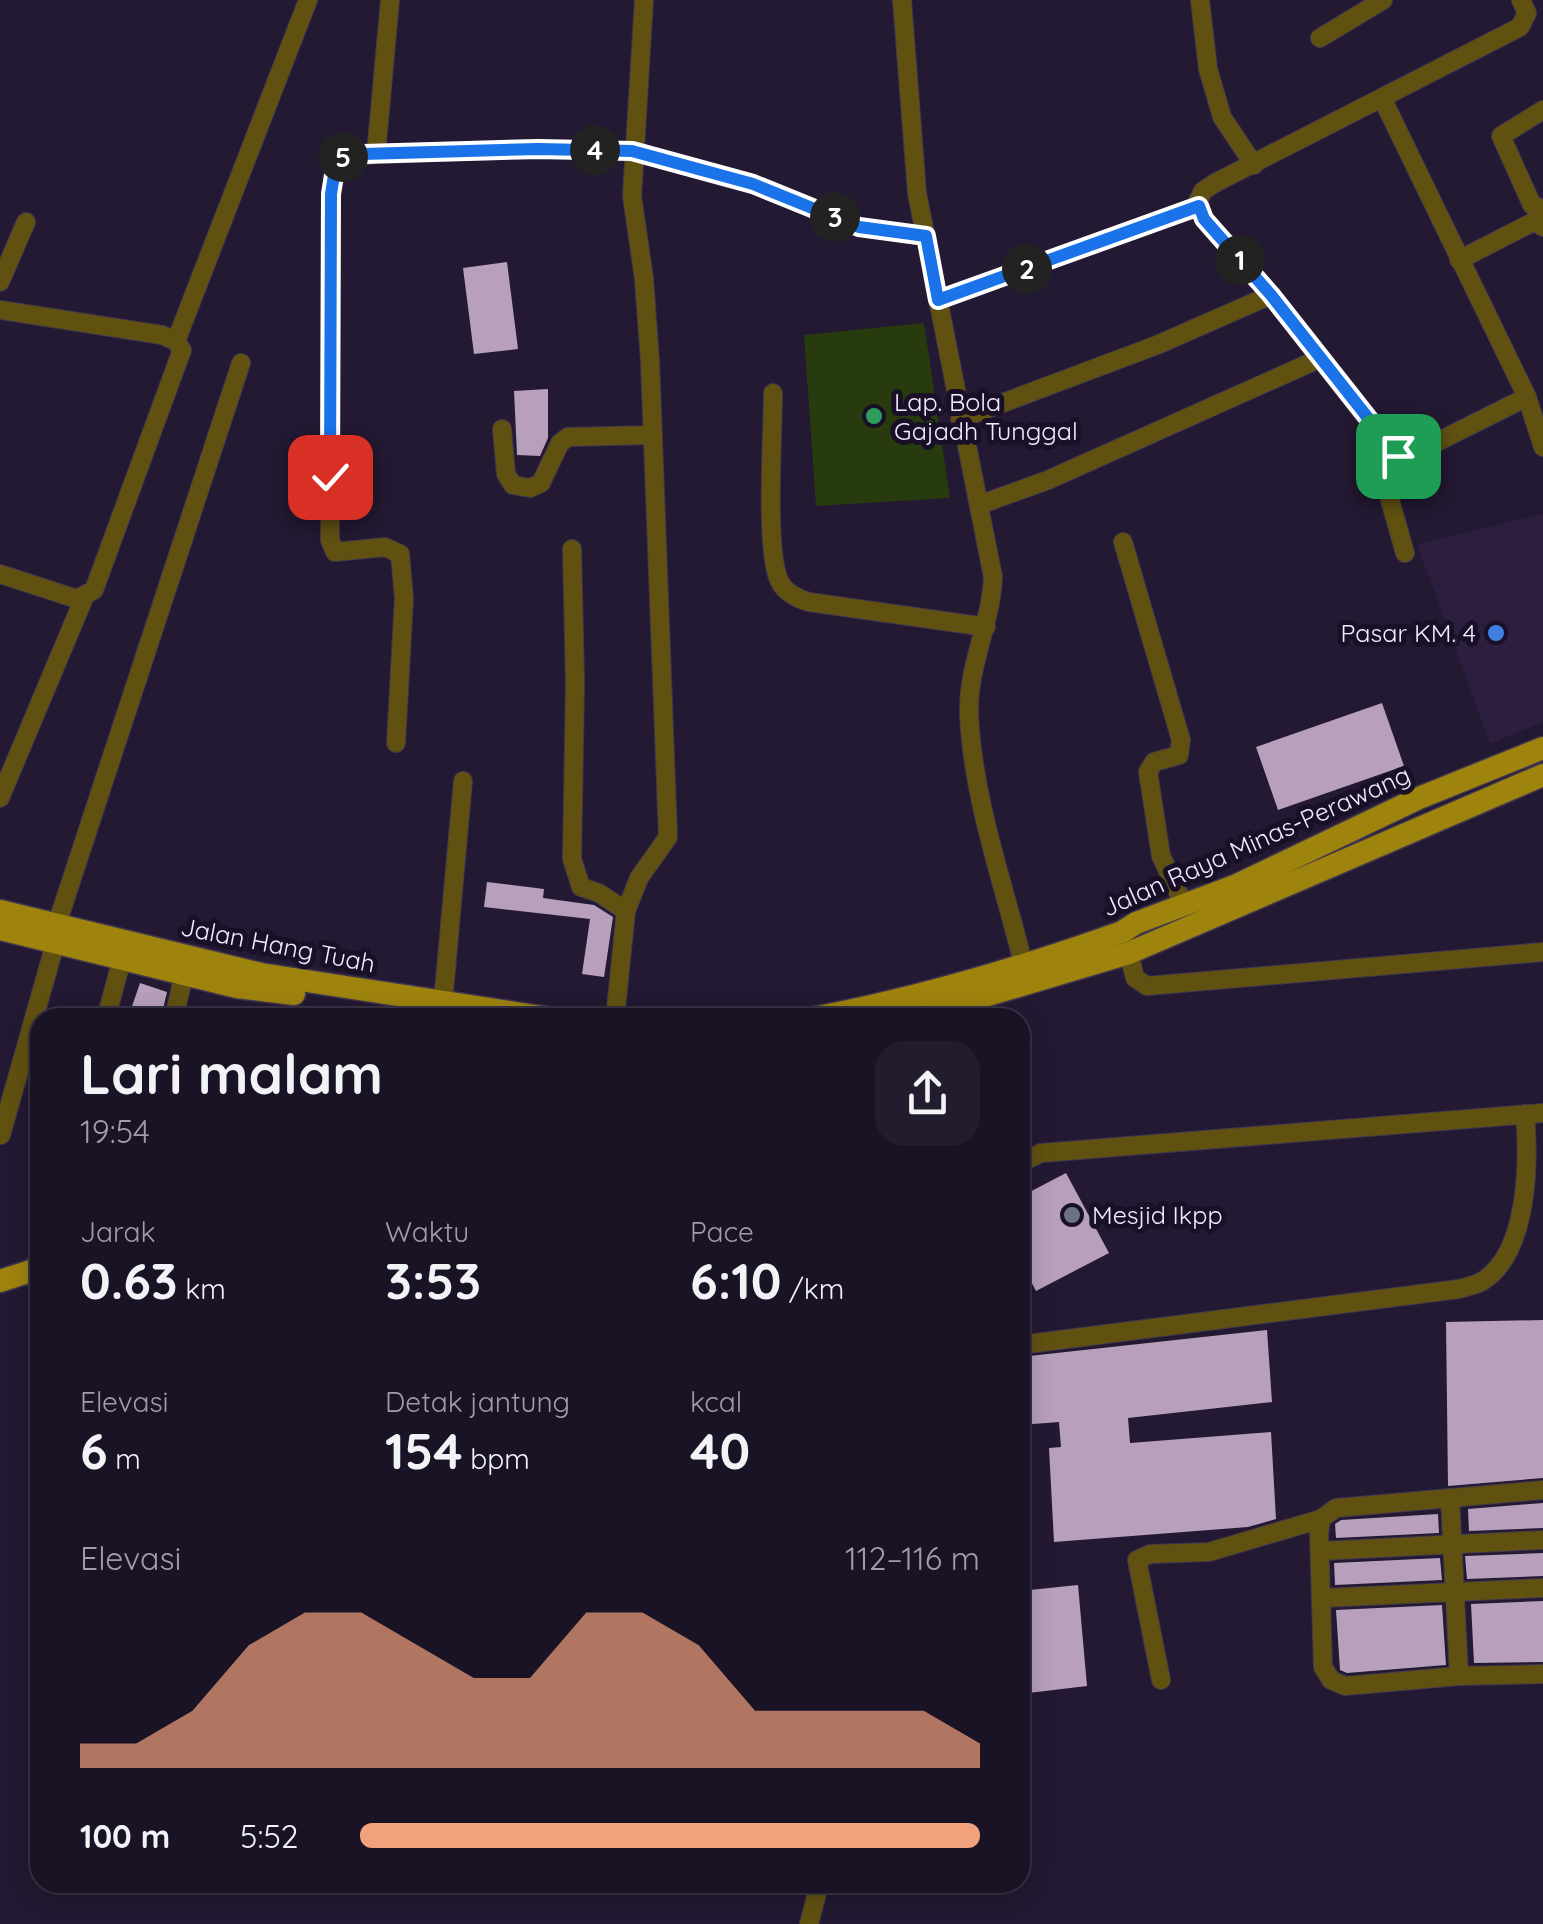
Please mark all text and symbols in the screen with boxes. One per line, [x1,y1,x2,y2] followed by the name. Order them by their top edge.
[570,125,620,175] pin: 4
[318,132,368,182] pin: 5
[587,132,603,167] text: 4
[335,139,351,174] text: 5
[810,192,860,242] pin: 3
[827,199,843,234] text: 3
[1215,235,1265,285] pin: 1
[1235,242,1245,277] text: 1
[1002,244,1052,294] pin: 2
[1019,251,1035,286] text: 2
[894,386,1078,446] place label: Lap. Bola Gajadh Tunggal
[863,405,885,427] marker: Lap. Bola Gajadh Tunggal
[1356,414,1441,499] pin
[1371,429,1426,484] icon: arrive
[288,435,373,520] pin
[303,450,358,505] icon: check
[1340,617,1476,648] place label: Pasar KM. 4
[1485,622,1507,644] marker: Pasar KM. 4
[1097,758,1415,923] street label: Jalan Raya Minas-Perawang
[178,910,378,979] street label: Jalan Hang Tuah
[80,1039,383,1108] text: Lari malam
[875,1041,980,1146] button: share
[80,1111,150,1151] text: 19:54
[1092,1199,1223,1230] place label: Mesjid Ikpp
[1061,1204,1083,1226] marker: Mesjid Ikpp
[80,1214,155,1249] text: Jarak
[385,1214,469,1249] text: Waktu
[690,1214,754,1249] text: Pace
[80,1249,178,1312] text: 0.63
[385,1249,481,1312] text: 3:53
[690,1249,781,1312] text: 6:10
[178,1271,226,1306] text: km
[781,1271,844,1306] text: /km
[80,1384,169,1419] text: Elevasi
[385,1384,570,1419] text: Detak jantung
[690,1384,742,1419] text: kcal
[80,1419,108,1482] text: 6
[385,1419,463,1482] text: 154
[690,1419,750,1482] text: 40
[108,1441,141,1476] text: m
[463,1441,530,1476] text: bpm
[80,1538,181,1578] text: Elevasi
[845,1538,980,1578] text: 112–116 m
[80,1816,170,1856] text: 100 m
[240,1816,299,1856] text: 5:52

